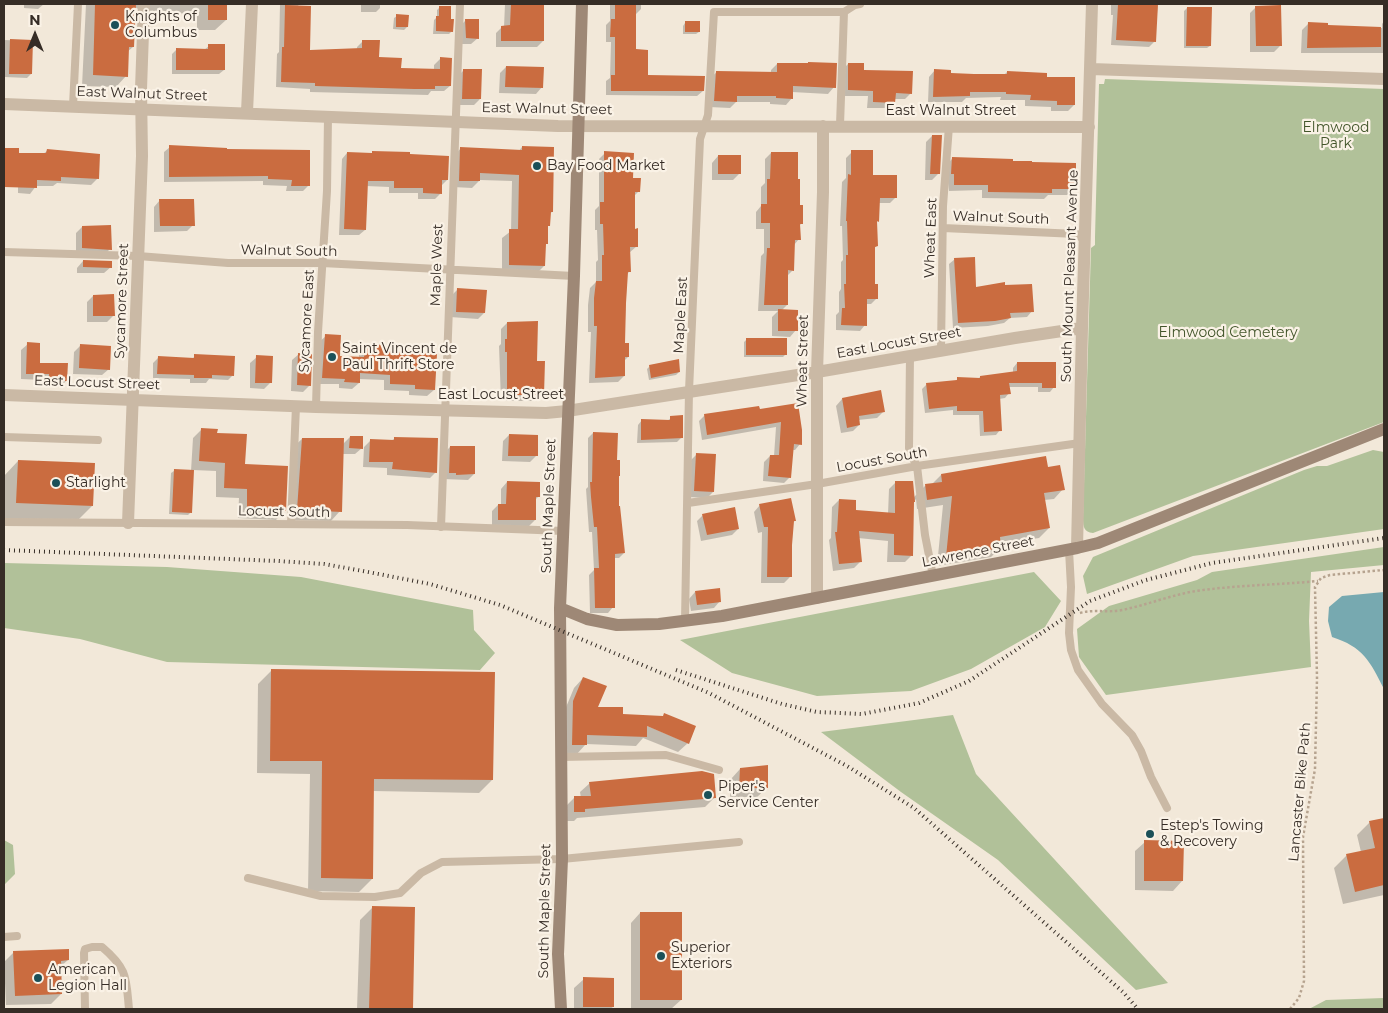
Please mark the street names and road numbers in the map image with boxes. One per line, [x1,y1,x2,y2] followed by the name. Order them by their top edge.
[76,83,208,105] street label: East Walnut Street
[481,99,613,119] street label: East Walnut Street
[885,103,1017,119] street label: East Walnut Street
[1058,169,1082,383] street label: South Mount Pleasant Avenue
[921,197,941,279] street label: Wheat East
[952,208,1050,228] street label: Walnut South
[427,223,447,307] street label: Maple West
[240,242,338,260] street label: Walnut South
[112,243,132,359] street label: Sycamore Street
[296,269,318,373] street label: Sycamore East
[671,276,691,354] street label: Maple East
[794,314,812,408] street label: Wheat Street
[835,324,963,362] street label: East Locust Street
[34,372,160,394] street label: East Locust Street
[438,387,564,403] street label: East Locust Street
[538,438,560,574] street label: South Maple Street
[835,444,929,476] street label: Locust South
[238,503,330,521] street label: Locust South
[920,533,1036,571] street label: Lawrence Street
[1286,722,1314,862] street label: Lancaster Bike Path
[535,843,555,979] street label: South Maple Street

